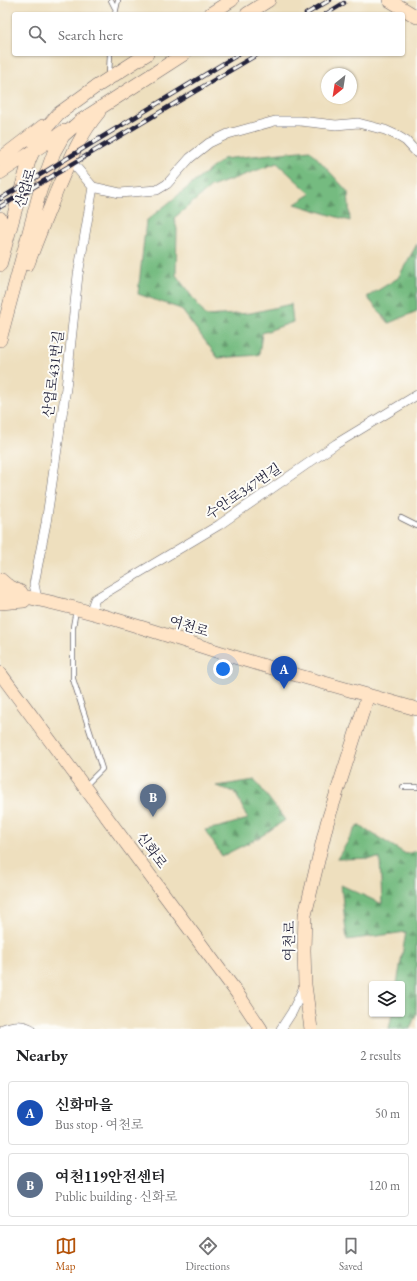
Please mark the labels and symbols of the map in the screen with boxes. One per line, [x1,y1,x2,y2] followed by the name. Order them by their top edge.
[321,68,357,104] north arrow
[10,166,40,210] street label: 산업로
[39,329,67,419] street label: 산업로431번길
[202,459,284,523] street label: 수안로347번길
[167,611,211,641] street label: 여천로
[271,656,297,689] pin: A
[213,659,233,679] your location
[140,784,166,817] pin: B
[133,828,171,872] street label: 신화로
[280,920,298,961] street label: 여천로

